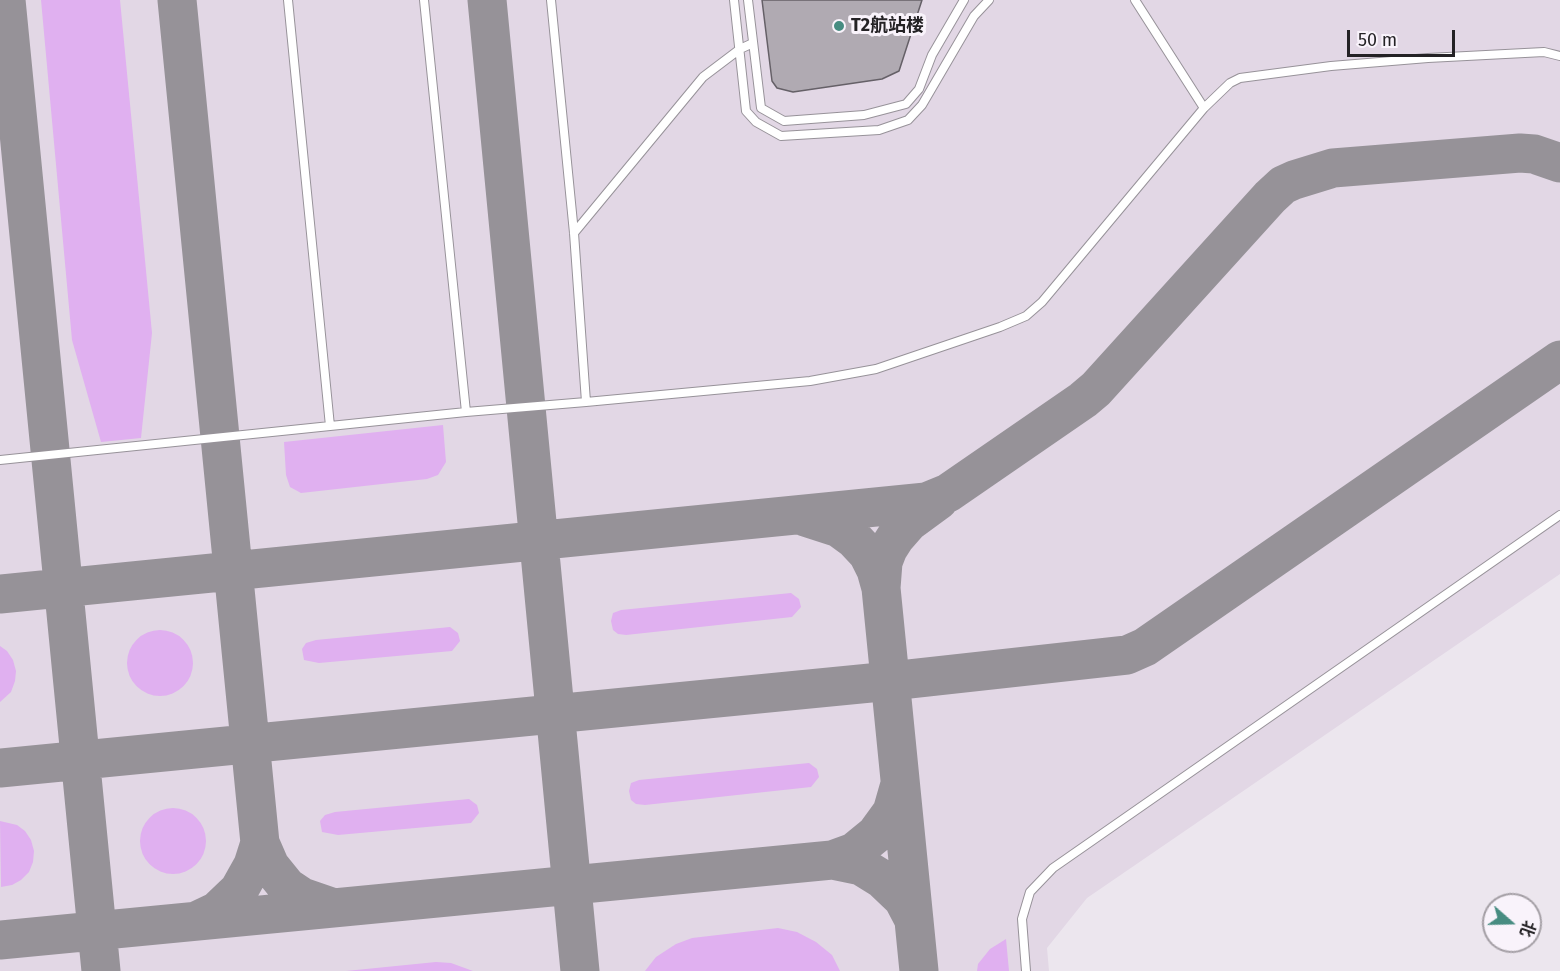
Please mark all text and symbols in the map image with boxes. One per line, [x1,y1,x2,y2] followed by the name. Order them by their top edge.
[851,15,924,37] place label: T2航站楼
[1350,18,1458,56] scale bar
[832,19,846,33] marker: T2航站楼
[1358,29,1397,51] text: 50 m
[1482,893,1542,953] north arrow
[1516,918,1539,939] text: 北

